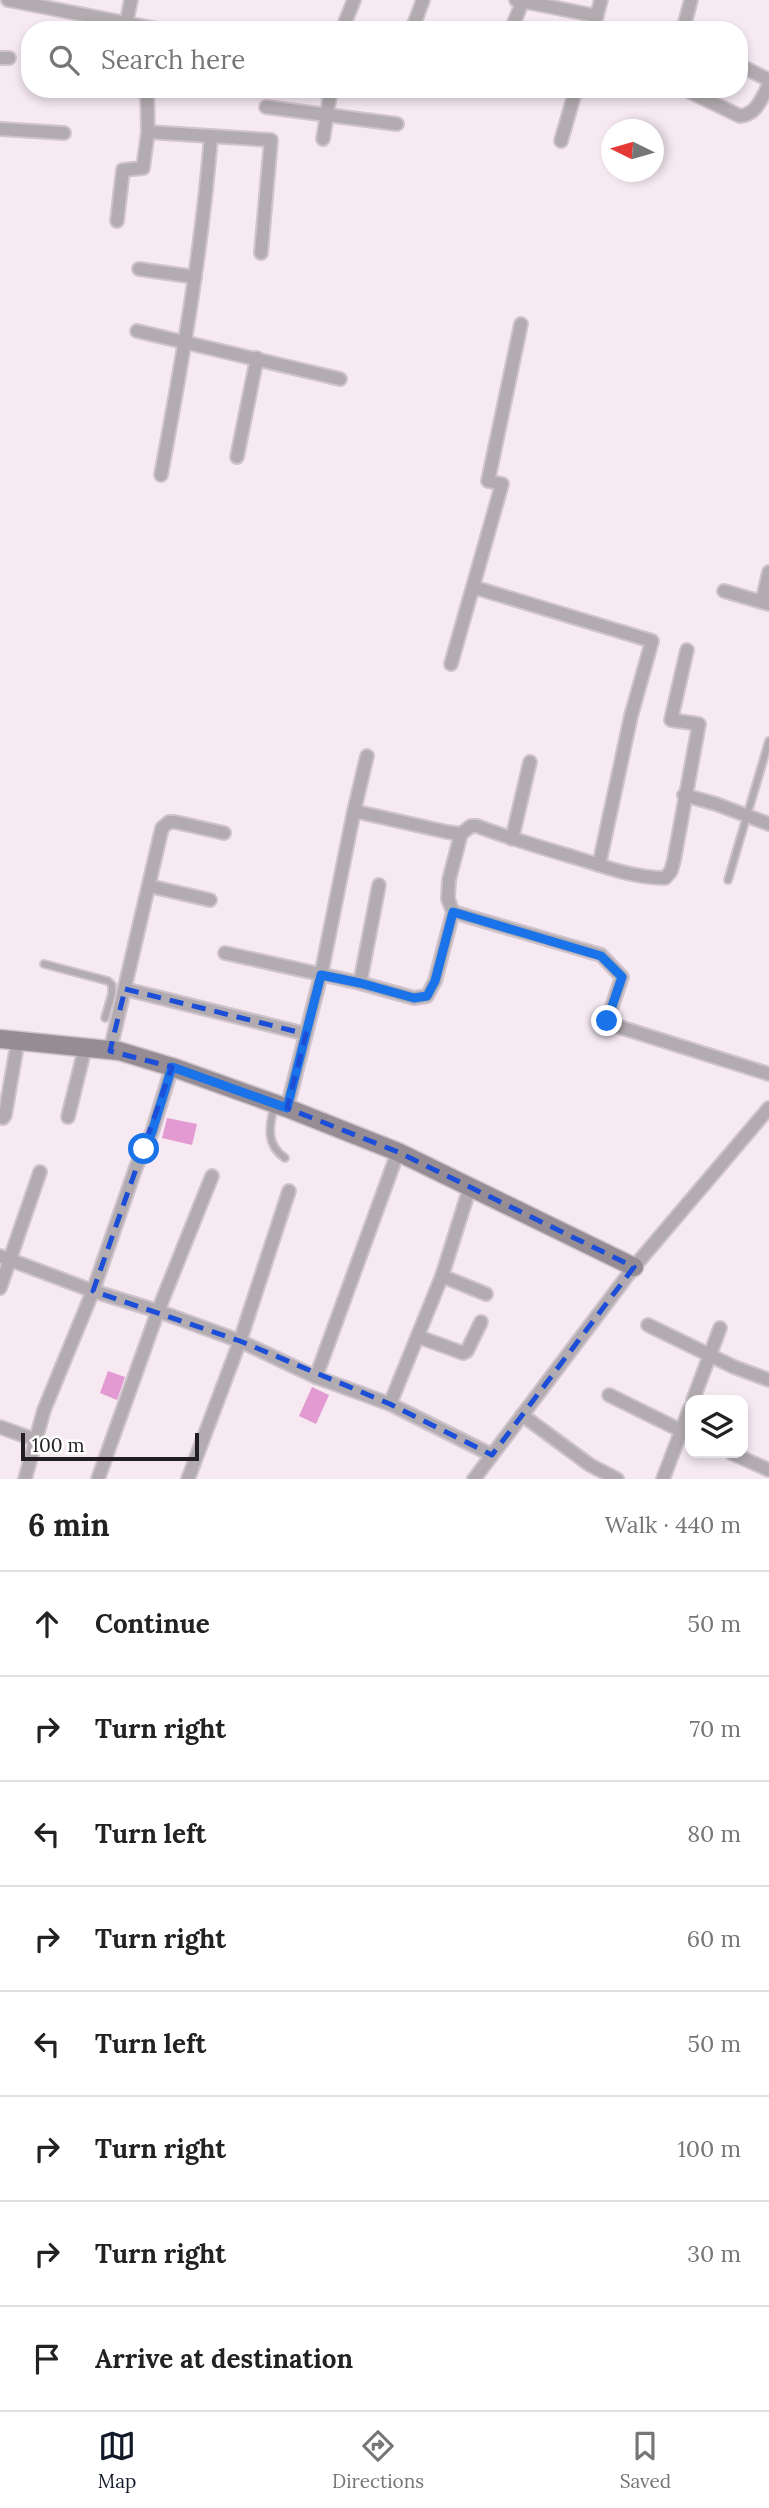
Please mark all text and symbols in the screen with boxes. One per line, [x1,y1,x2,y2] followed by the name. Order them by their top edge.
[21,21,748,98] search box
[45,41,83,79] icon: search
[101,43,245,76] text: Search here
[601,119,664,182] north arrow
[591,1005,622,1036] route end
[128,1133,159,1164] route start
[685,1395,748,1458] map controls
[685,1395,748,1458] button: layers
[21,1430,200,1462] scale bar
[32,1433,85,1457] text: 100 m
[28,1506,110,1544] text: 6 min
[605,1510,741,1539] text: Walk · 440 m
[28,1605,66,1643] icon: ahead
[95,1607,210,1640] text: Continue
[688,1609,741,1638] text: 50 m
[28,1710,66,1748] icon: right
[95,1712,226,1745] text: Turn right
[690,1714,741,1743] text: 70 m
[28,1815,66,1853] icon: left
[95,1817,206,1850] text: Turn left
[687,1819,741,1848] text: 80 m
[28,1920,66,1958] icon: right
[95,1922,226,1955] text: Turn right
[687,1924,741,1953] text: 60 m
[28,2025,66,2063] icon: left
[95,2027,206,2060] text: Turn left
[688,2029,741,2058] text: 50 m
[28,2130,66,2168] icon: right
[95,2132,226,2165] text: Turn right
[677,2134,741,2163] text: 100 m
[28,2235,66,2273] icon: right
[95,2237,226,2270] text: Turn right
[687,2239,741,2268] text: 30 m
[28,2340,66,2378] icon: arrive
[95,2342,353,2375] text: Arrive at destination
[98,2427,136,2493] tab: Map
[332,2427,424,2493] tab: Directions
[620,2427,671,2493] tab: Saved

